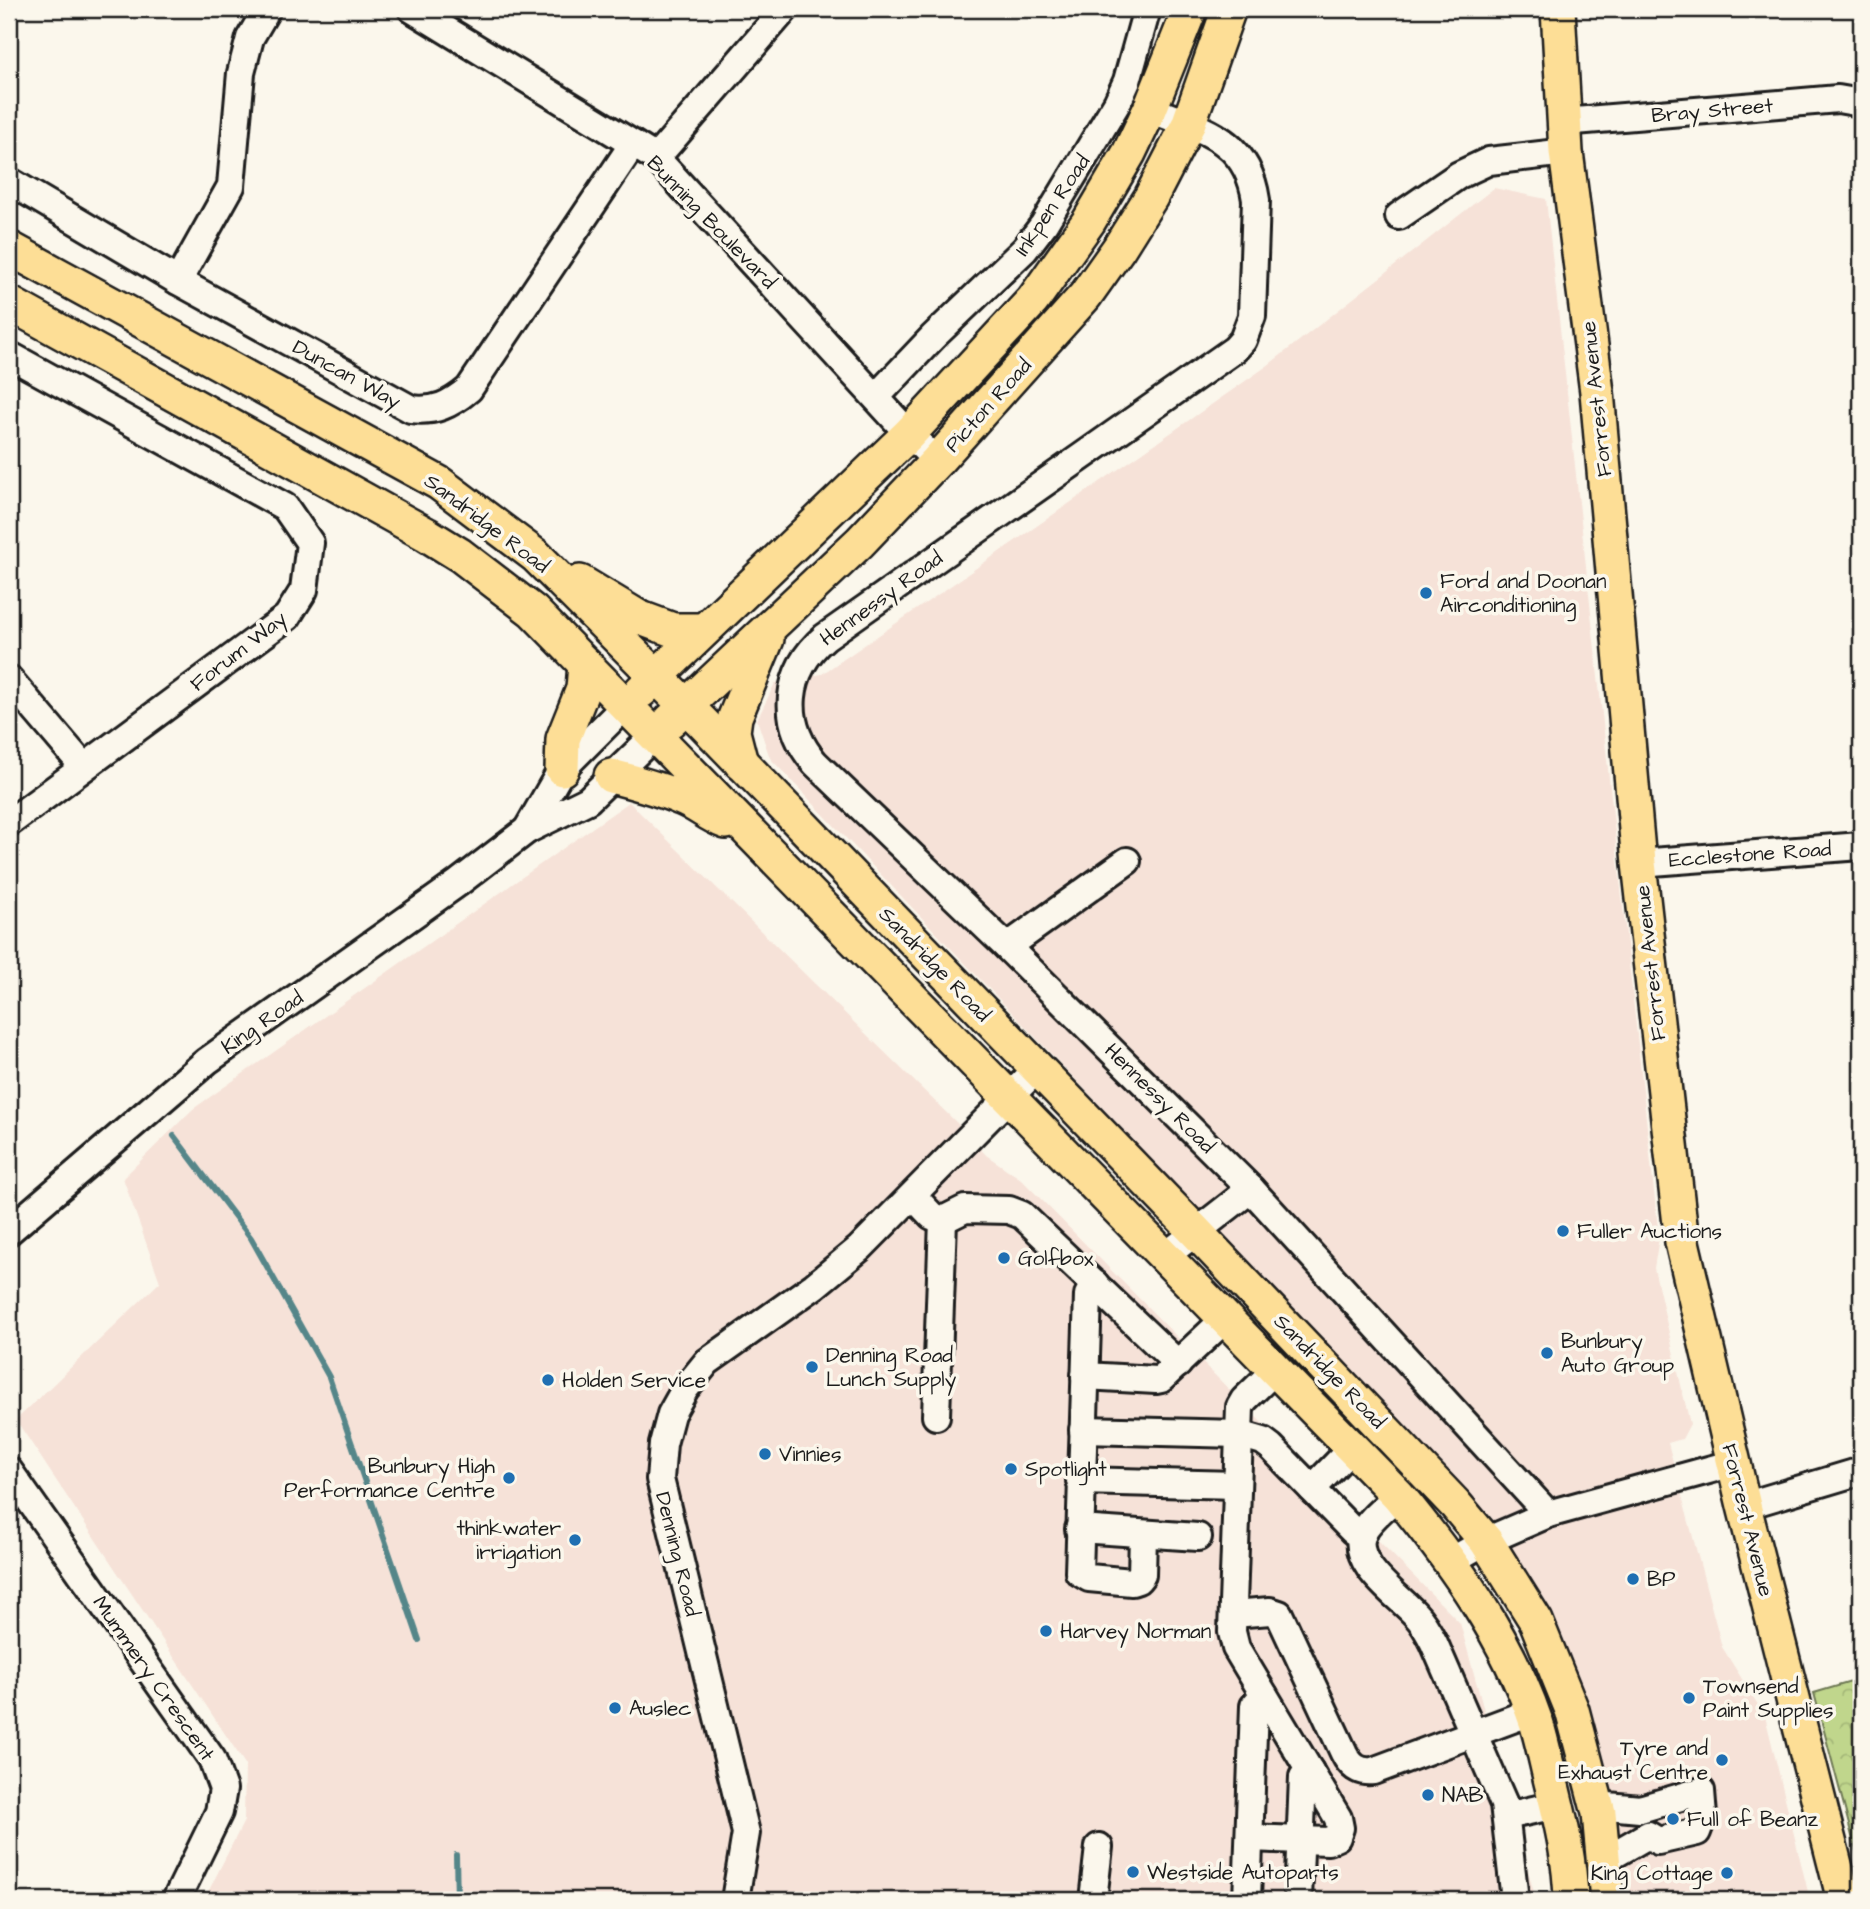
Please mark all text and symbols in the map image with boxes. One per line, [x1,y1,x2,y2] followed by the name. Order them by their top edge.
[1650,91,1775,132] street label: Bray Street
[639,149,783,297] street label: Bunning Boulevard
[1008,149,1098,262] street label: Inkpen Road
[1574,320,1619,478] street label: Forrest Avenue
[286,333,407,418] street label: Duncan Way
[938,352,1039,459] street label: Picton Road
[417,467,555,582] street label: Sandridge Road
[814,544,950,655] street label: Hennessy Road
[1440,567,1606,622] place label: Ford and Doonan Airconditioning
[1418,585,1434,601] marker: Ford and Doonan Airconditioning
[184,604,294,700] street label: Forum Way
[1668,834,1833,875] street label: Ecclestone Road
[1628,884,1673,1042] street label: Forrest Avenue
[871,900,997,1030] street label: Sandridge Road
[216,983,310,1063] street label: King Road
[1096,1037,1222,1162] street label: Hennessy Road
[1577,1217,1722,1246] place label: Fuller Auctions
[1555,1223,1571,1239] marker: Fuller Auctions
[1018,1244,1094,1273] place label: Golfbox
[996,1250,1012,1266] marker: Golfbox
[1266,1307,1392,1437] street label: Sandridge Road
[1561,1327,1674,1381] place label: Bunbury Auto Group
[826,1341,957,1396] place label: Denning Road Lunch Supply
[1539,1345,1555,1361] marker: Bunbury Auto Group
[804,1359,820,1375] marker: Denning Road Lunch Supply
[562,1366,706,1395] place label: Holden Service
[540,1372,556,1388] marker: Holden Service
[779,1440,841,1469] place label: Vinnies
[1715,1441,1781,1600] street label: Forrest Avenue
[757,1446,773,1462] marker: Vinnies
[284,1452,496,1505] place label: Bunbury High Performance Centre
[1025,1455,1107,1486] place label: Spotlight
[1003,1461,1019,1477] marker: Spotlight
[501,1470,517,1486] marker: Bunbury High Performance Centre
[646,1489,707,1620] street label: Denning Road
[456,1514,561,1569] place label: thinkwater irrigation
[567,1532,583,1548] marker: thinkwater irrigation
[1647,1565,1676,1594] place label: BP
[1625,1571,1641,1587] marker: BP
[84,1590,222,1768] street label: Mummery Crescent
[1060,1617,1211,1648] place label: Harvey Norman
[1038,1623,1054,1639] marker: Harvey Norman
[1703,1672,1834,1726] place label: Townsend Paint Supplies
[1681,1690,1697,1706] marker: Townsend Paint Supplies
[629,1694,692,1723] place label: Auslec
[607,1700,623,1716] marker: Auslec
[1558,1734,1708,1787] place label: Tyre and Exhaust Centre
[1714,1752,1730,1768] marker: Tyre and Exhaust Centre
[1442,1781,1484,1810] place label: NAB
[1420,1787,1436,1803] marker: NAB
[1687,1805,1818,1834] place label: Full of Beanz
[1665,1811,1681,1827] marker: Full of Beanz
[1147,1858,1339,1888] place label: Westside Autoparts
[1591,1859,1713,1890] place label: King Cottage
[1125,1864,1141,1880] marker: Westside Autoparts
[1719,1865,1735,1881] marker: King Cottage

